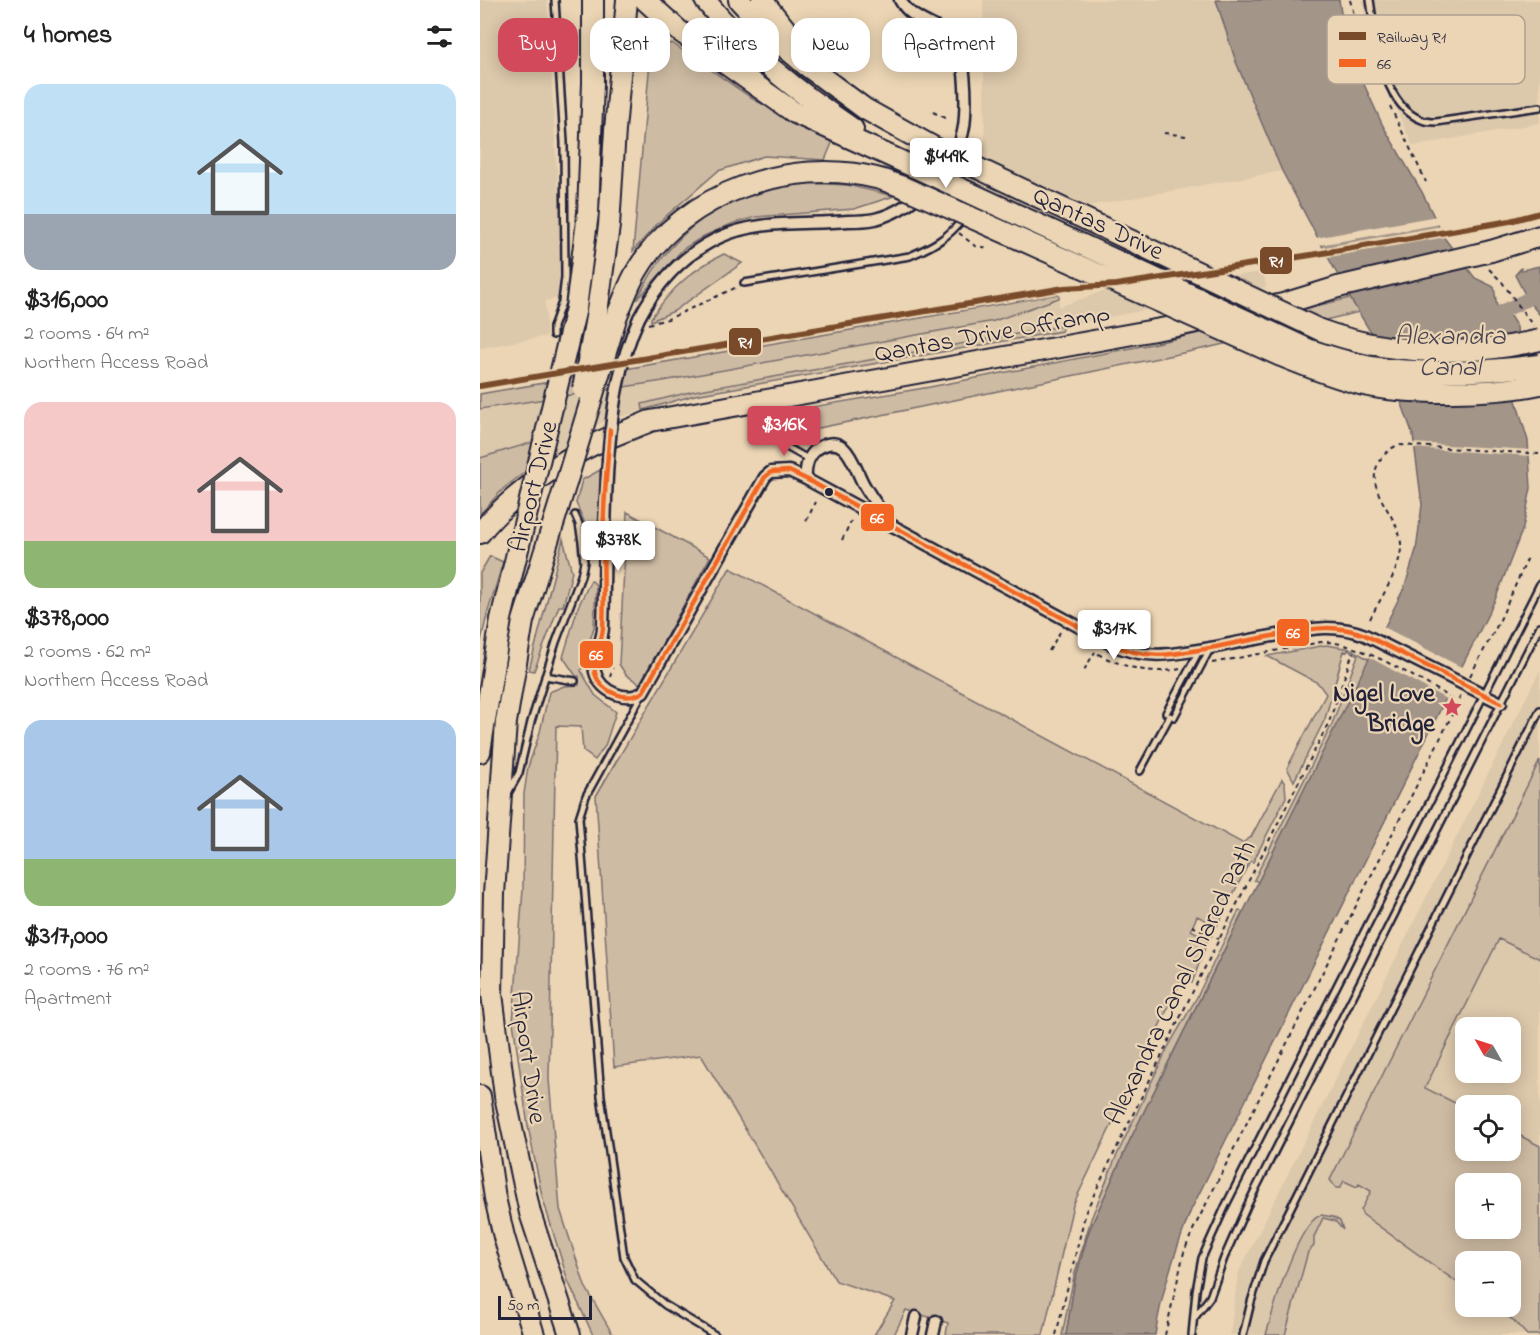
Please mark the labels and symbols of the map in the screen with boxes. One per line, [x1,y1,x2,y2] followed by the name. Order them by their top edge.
[1327,15,1525,84] legend
[1377,26,1446,50] text: Railway R1
[1377,53,1391,77] text: 66
[904,138,988,189] pin: $449K
[1026,178,1170,272] street label: Qantas Drive
[1259,246,1293,275] line badge: R1
[1268,250,1284,274] text: R1
[872,296,1113,374] street label: Qantas Drive Offramp
[1394,318,1506,388] water label: Alexandra Canal
[728,327,762,356] line badge: R1
[737,331,753,355] text: R1
[742,406,826,457] pin: $316K
[500,417,570,556] street label: Airport Drive
[823,486,835,498] unlabelled marker
[860,503,895,532] line badge: 66
[869,507,885,531] text: 66
[576,521,660,572] pin: $378K
[1072,610,1156,661] pin: $317K
[1276,618,1310,647] line badge: 66
[1285,622,1301,646] text: 66
[579,640,614,669] line badge: 66
[588,644,604,668] text: 66
[1333,676,1436,745] place label: Nigel Love Bridge
[1440,695,1464,719] place icon: Nigel Love Bridge
[1096,835,1267,1132] street label: Alexandra Canal Shared Path
[499,988,555,1127] street label: Airport Drive
[1455,1017,1521,1083] north arrow
[498,1293,592,1320] scale bar

